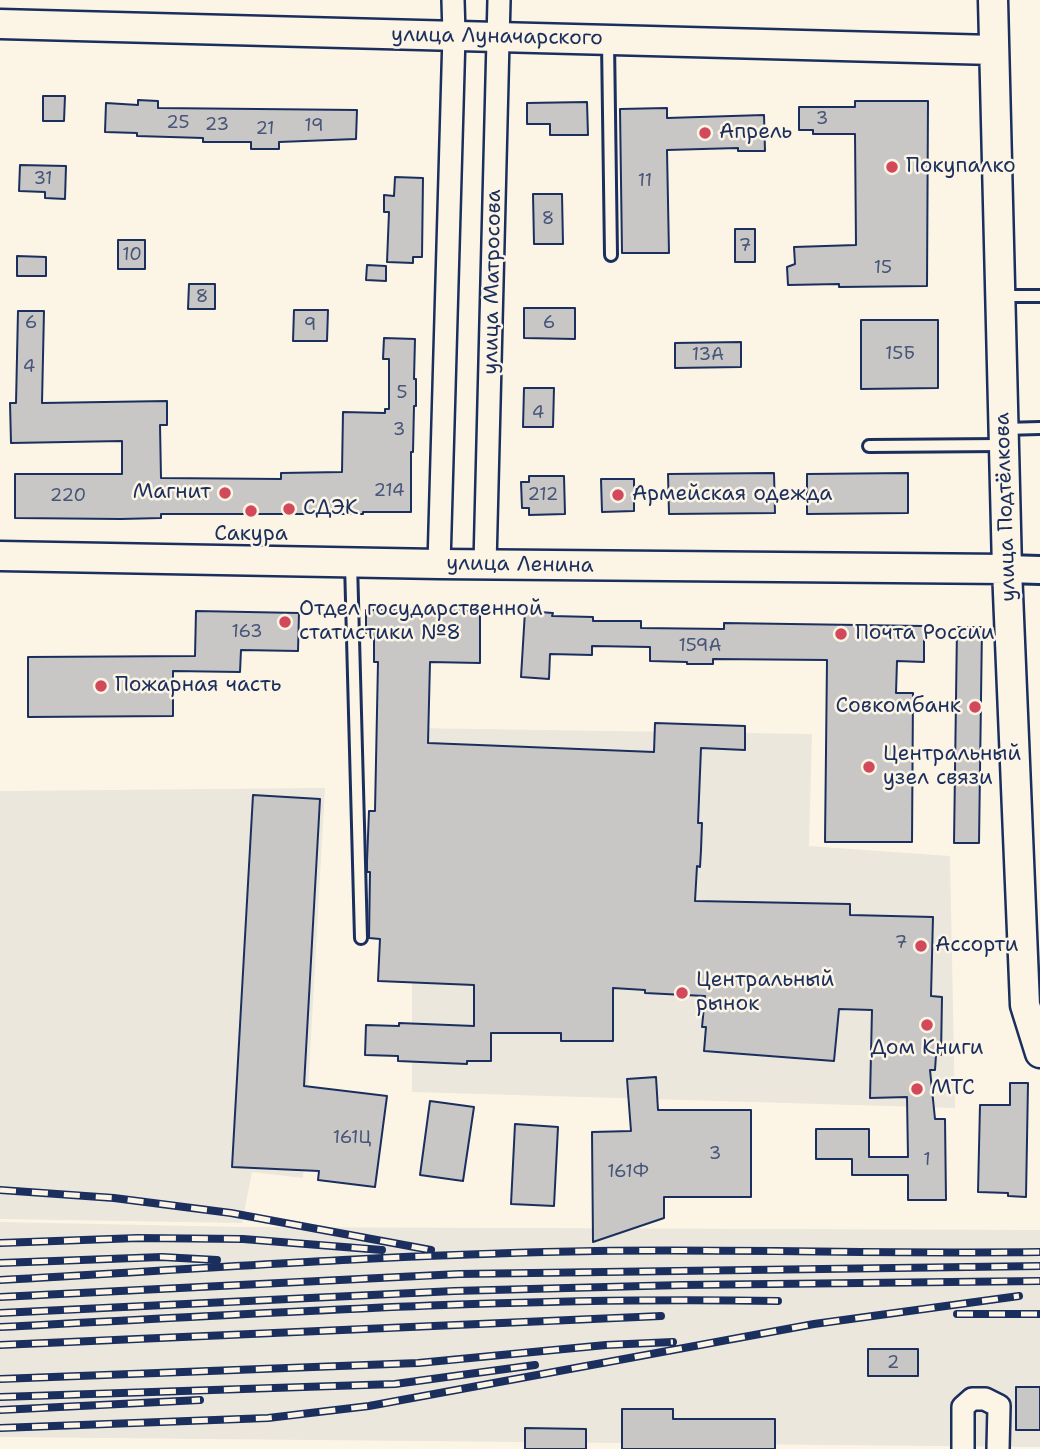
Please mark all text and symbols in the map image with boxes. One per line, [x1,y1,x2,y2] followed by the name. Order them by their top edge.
[391,23,603,51] street label: улица Луначарского
[816,108,828,130] house number: 3
[166,112,190,134] house number: 25
[205,114,229,136] house number: 23
[304,115,324,137] house number: 19
[255,118,275,140] house number: 21
[719,120,792,146] place label: Апрель
[697,125,713,141] marker: Апрель
[906,154,1016,180] place label: Покупалко
[884,159,900,175] marker: Покупалко
[33,168,53,190] house number: 31
[638,170,652,192] house number: 11
[479,189,507,375] street label: улица Матросова
[542,208,554,230] house number: 8
[739,235,751,257] house number: 7
[122,244,142,266] house number: 10
[874,257,892,279] house number: 15
[196,286,208,308] house number: 8
[25,312,37,334] house number: 6
[543,312,555,334] house number: 6
[304,314,316,336] house number: 9
[885,343,915,365] house number: 15Б
[692,344,724,366] house number: 13А
[23,356,35,378] house number: 4
[396,382,408,404] house number: 5
[532,402,544,424] house number: 4
[990,412,1022,602] street label: улица Подтёлкова
[393,419,405,441] house number: 3
[133,480,211,506] place label: Магнит
[373,480,405,502] house number: 214
[632,482,832,508] place label: Армейская одежда
[528,484,558,506] house number: 212
[50,485,86,507] house number: 220
[217,485,233,501] marker: Магнит
[610,487,626,503] marker: Армейская одежда
[303,496,358,522] place label: СДЭК
[281,501,297,517] marker: СДЭК
[243,503,259,519] marker: Сакура
[214,522,288,548] place label: Сакура
[446,551,594,579] street label: улица Ленина
[299,597,543,647] place label: Отдел государственной статистики №8
[277,614,293,630] marker: Отдел государственной статистики №8
[232,621,262,643] house number: 163
[855,621,995,647] place label: Почта России
[833,626,849,642] marker: Почта России
[678,635,722,657] house number: 159А
[115,673,281,699] place label: Пожарная часть
[93,678,109,694] marker: Пожарная часть
[836,694,961,720] place label: Совкомбанк
[967,699,983,715] marker: Совкомбанк
[883,742,1021,792] place label: Центральный узел связи
[861,759,877,775] marker: Центральный узел связи
[895,932,907,954] house number: 7
[935,933,1018,959] place label: Ассорти
[913,938,929,954] marker: Ассорти
[696,968,834,1018] place label: Центральный рынок
[674,985,690,1001] marker: Центральный рынок
[919,1017,935,1033] marker: Дом Книги
[870,1036,984,1062] place label: Дом Книги
[931,1076,975,1102] place label: МТС
[909,1081,925,1097] marker: МТС
[333,1127,371,1149] house number: 161Ц
[709,1143,721,1165] house number: 3
[923,1149,931,1171] house number: 1
[607,1161,649,1183] house number: 161Ф
[887,1352,899,1374] house number: 2

